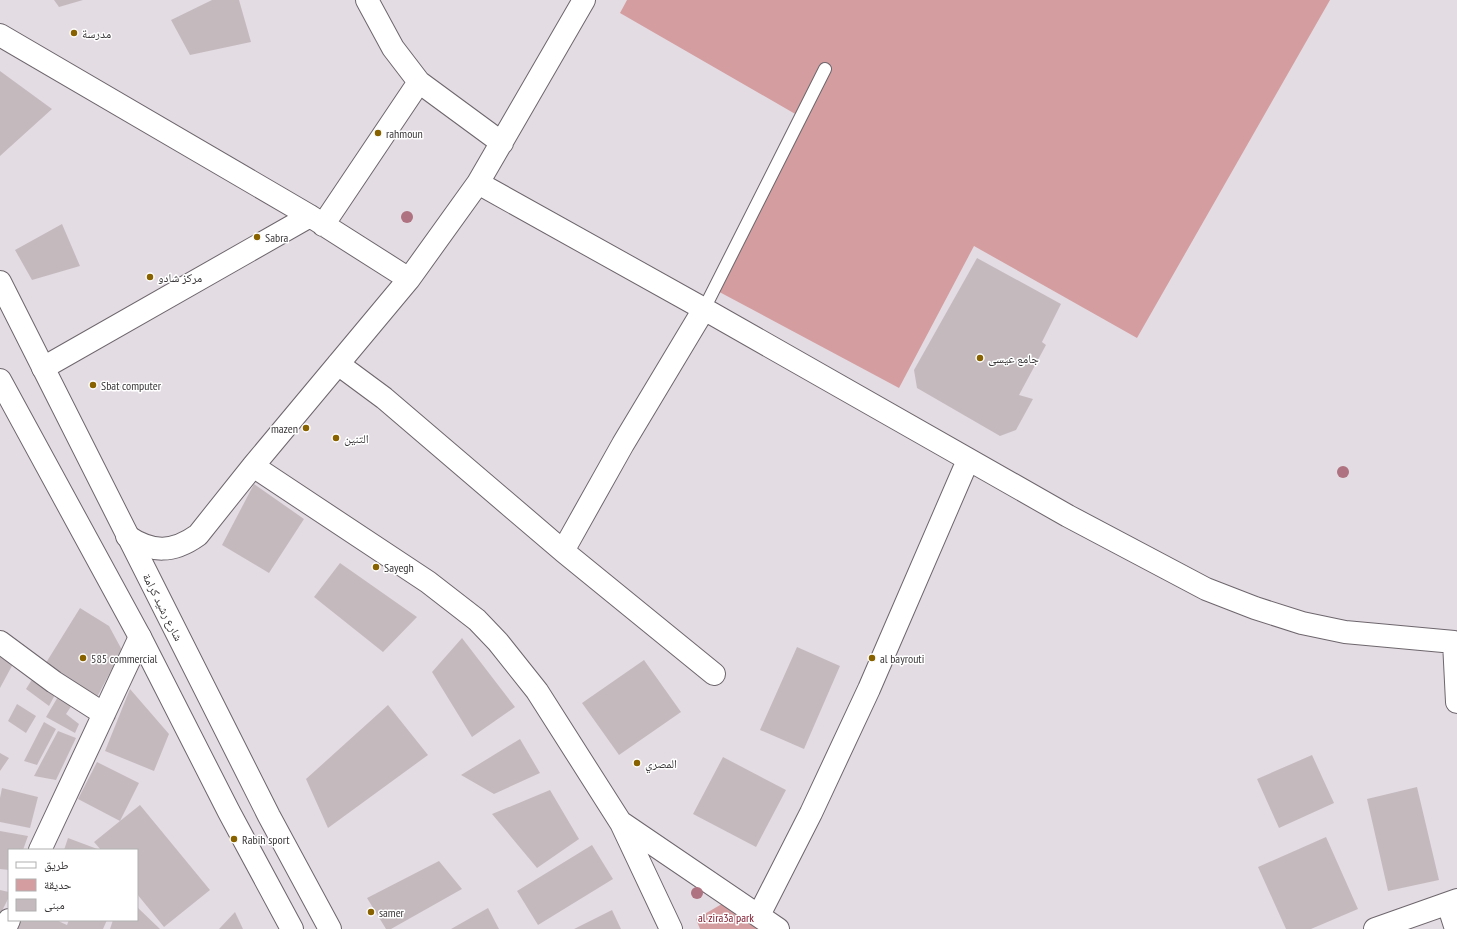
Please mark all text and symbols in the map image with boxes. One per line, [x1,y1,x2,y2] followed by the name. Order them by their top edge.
[82,26,111,41] place label: مدرسة
[69,28,79,38] marker: مدرسة
[386,126,423,141] place label: rahmoun
[373,128,383,138] marker: rahmoun
[265,230,288,245] place label: Sabra
[252,232,262,242] marker: Sabra
[158,270,202,285] place label: مركز شادو
[145,272,155,282] marker: مركز شادو
[988,351,1039,366] place label: جامع عيسى
[975,353,985,363] marker: جامع عيسى
[101,378,162,393] place label: Sbat computer
[88,380,98,390] marker: Sbat computer
[271,421,298,436] place label: mazen
[301,423,311,433] marker: mazen
[344,431,369,446] place label: التنين
[331,433,341,443] marker: التنين
[384,560,414,575] place label: Sayegh
[371,562,381,572] marker: Sayegh
[139,571,187,644] street label: شارع رشيد كرامة
[91,651,158,666] place label: 585 commercial
[880,651,924,666] place label: al bayrouti
[78,653,88,663] marker: 585 commercial
[867,653,877,663] marker: al bayrouti
[645,756,677,774] place label: المصري
[632,758,642,768] marker: المصري
[242,832,290,847] place label: Rabih sport
[229,834,239,844] marker: Rabih sport
[8,849,138,921] legend
[44,857,69,872] text: طريق
[44,877,72,892] text: حديقة
[44,897,65,912] text: مبنى
[379,905,405,920] place label: samer
[366,907,376,917] marker: samer
[698,910,754,925] park label: al zira3a park

